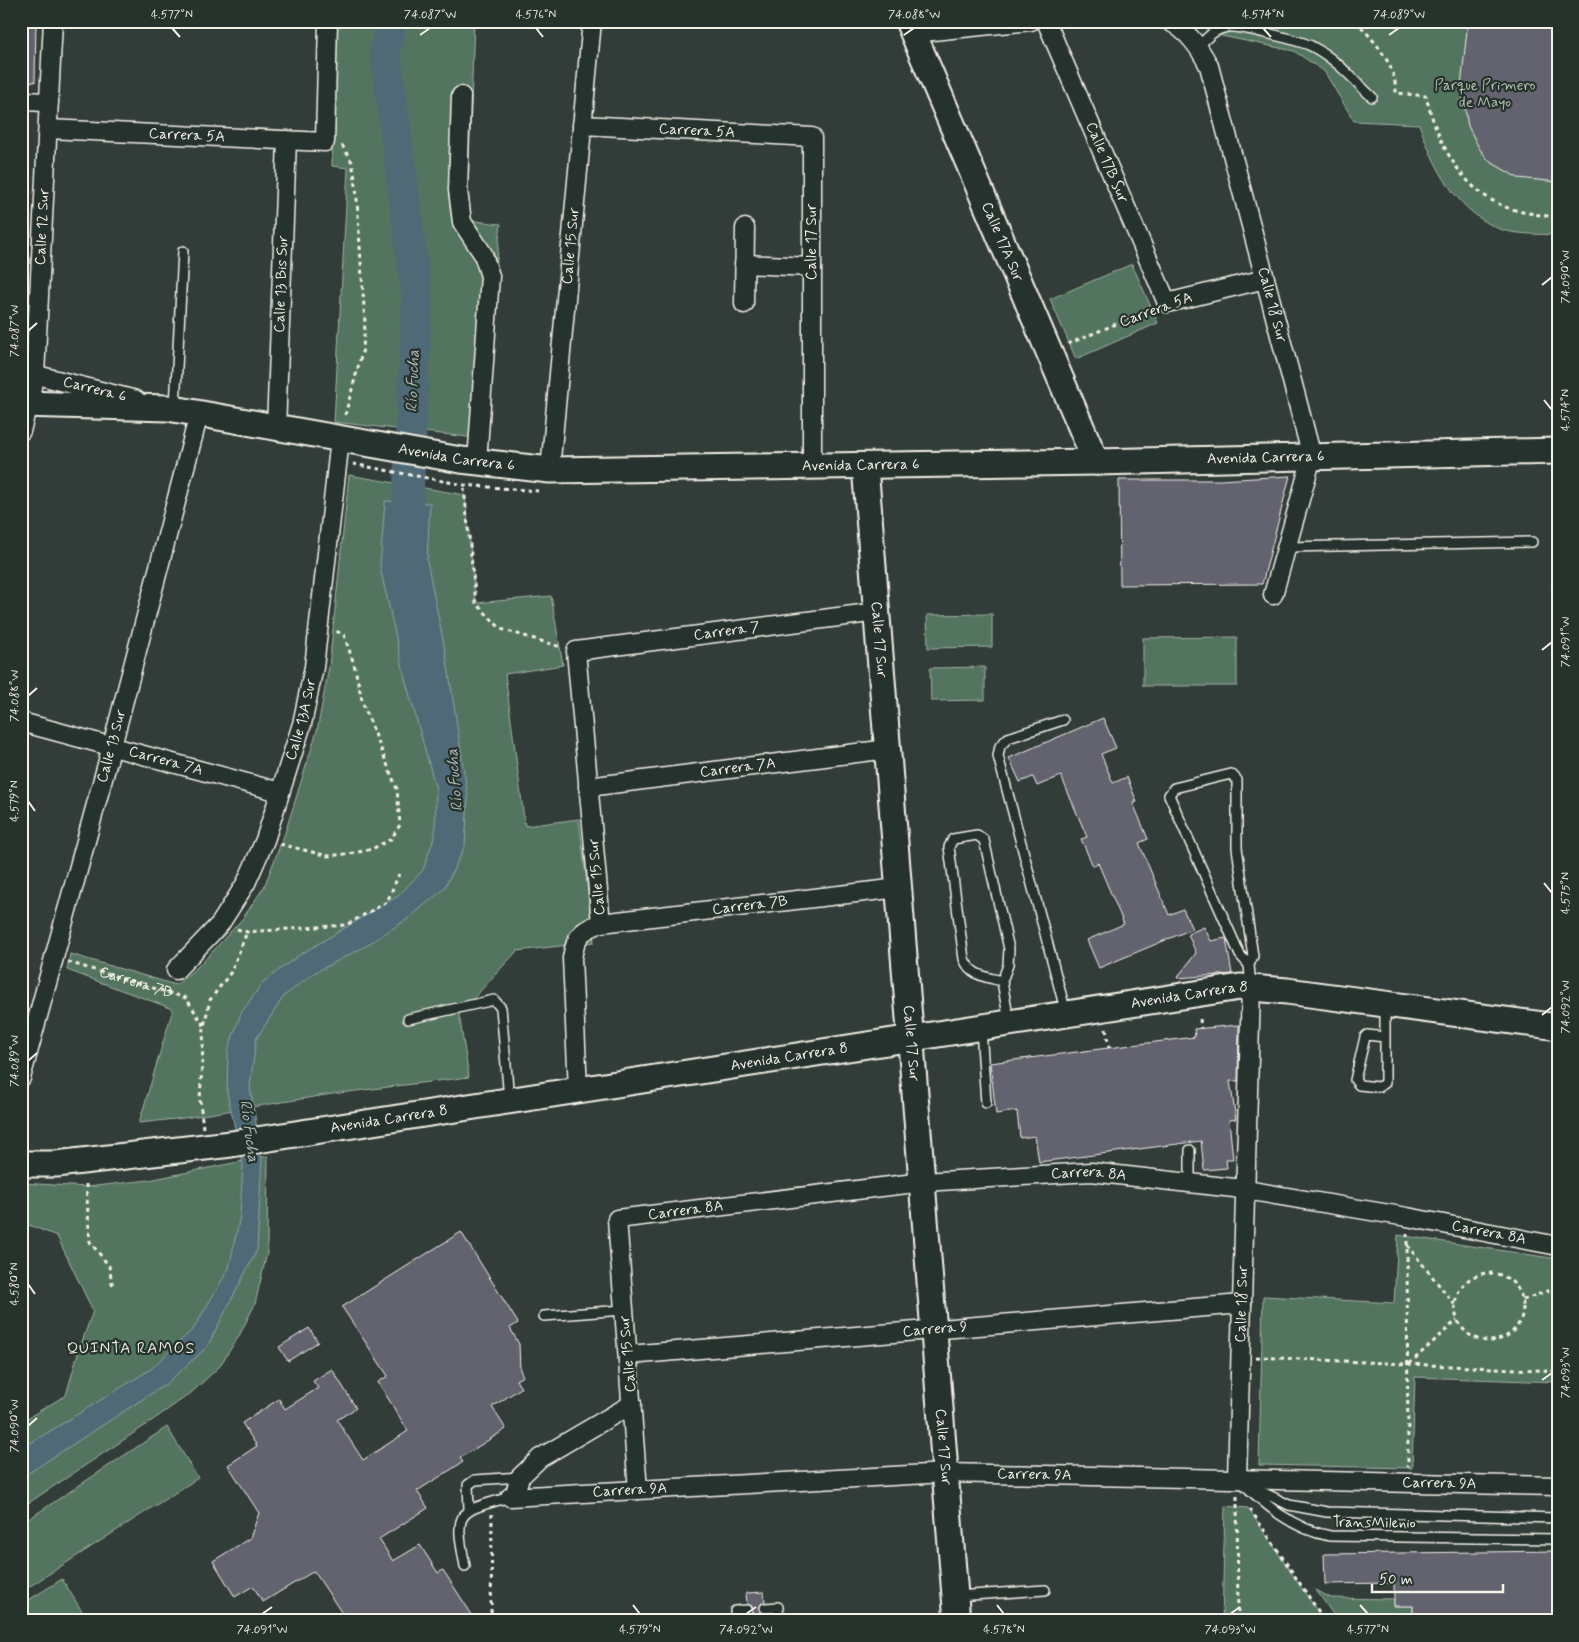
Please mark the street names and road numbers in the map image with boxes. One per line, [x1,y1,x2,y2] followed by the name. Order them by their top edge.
[658,119,735,143] street label: Carrera 5A
[1081,119,1133,206] street label: Calle 17B Sur
[148,124,225,147] street label: Carrera 5A
[31,187,55,266] street label: Calle 12 Sur
[976,199,1028,285] street label: Calle 17A Sur
[802,203,822,280] street label: Calle 17 Sur
[557,206,585,285] street label: Calle 15 Sur
[270,235,293,333] street label: Calle 13 Bis Sur
[1252,265,1292,345] street label: Calle 18 Sur
[1117,288,1195,332] street label: Carrera 5A
[61,372,129,407] street label: Carrera 6
[397,439,516,476] street label: Avenida Carrera 6
[1207,447,1325,469] street label: Avenida Carrera 6
[802,455,920,476] street label: Avenida Carrera 6
[866,601,892,679] street label: Calle 17 Sur
[692,617,761,646] street label: Carrera 7
[281,676,321,763] street label: Calle 13A Sur
[92,707,131,785] street label: Calle 13 Sur
[126,742,205,781] street label: Carrera 7A
[699,753,777,783] street label: Carrera 7A
[584,837,610,916] street label: Calle 15 Sur
[711,891,789,920] street label: Carrera 7B
[97,962,175,1003] street label: Carrera 7B
[1129,977,1249,1014] street label: Avenida Carrera 8
[898,1004,924,1083] street label: Calle 17 Sur
[729,1038,849,1076] street label: Avenida Carrera 8
[329,1100,449,1138] street label: Avenida Carrera 8
[1050,1162,1127,1186] street label: Carrera 8A
[647,1196,724,1225] street label: Carrera 8A
[1450,1216,1528,1250] street label: Carrera 8A
[1231,1264,1253,1343] street label: Calle 18 Sur
[615,1314,641,1393] street label: Calle 15 Sur
[902,1317,968,1342] street label: Carrera 9
[930,1408,956,1487] street label: Calle 17 Sur
[997,1464,1072,1486] street label: Carrera 9A
[1402,1473,1477,1494] street label: Carrera 9A
[592,1478,668,1502] street label: Carrera 9A
[1332,1512,1416,1534] street label: TransMilenio

